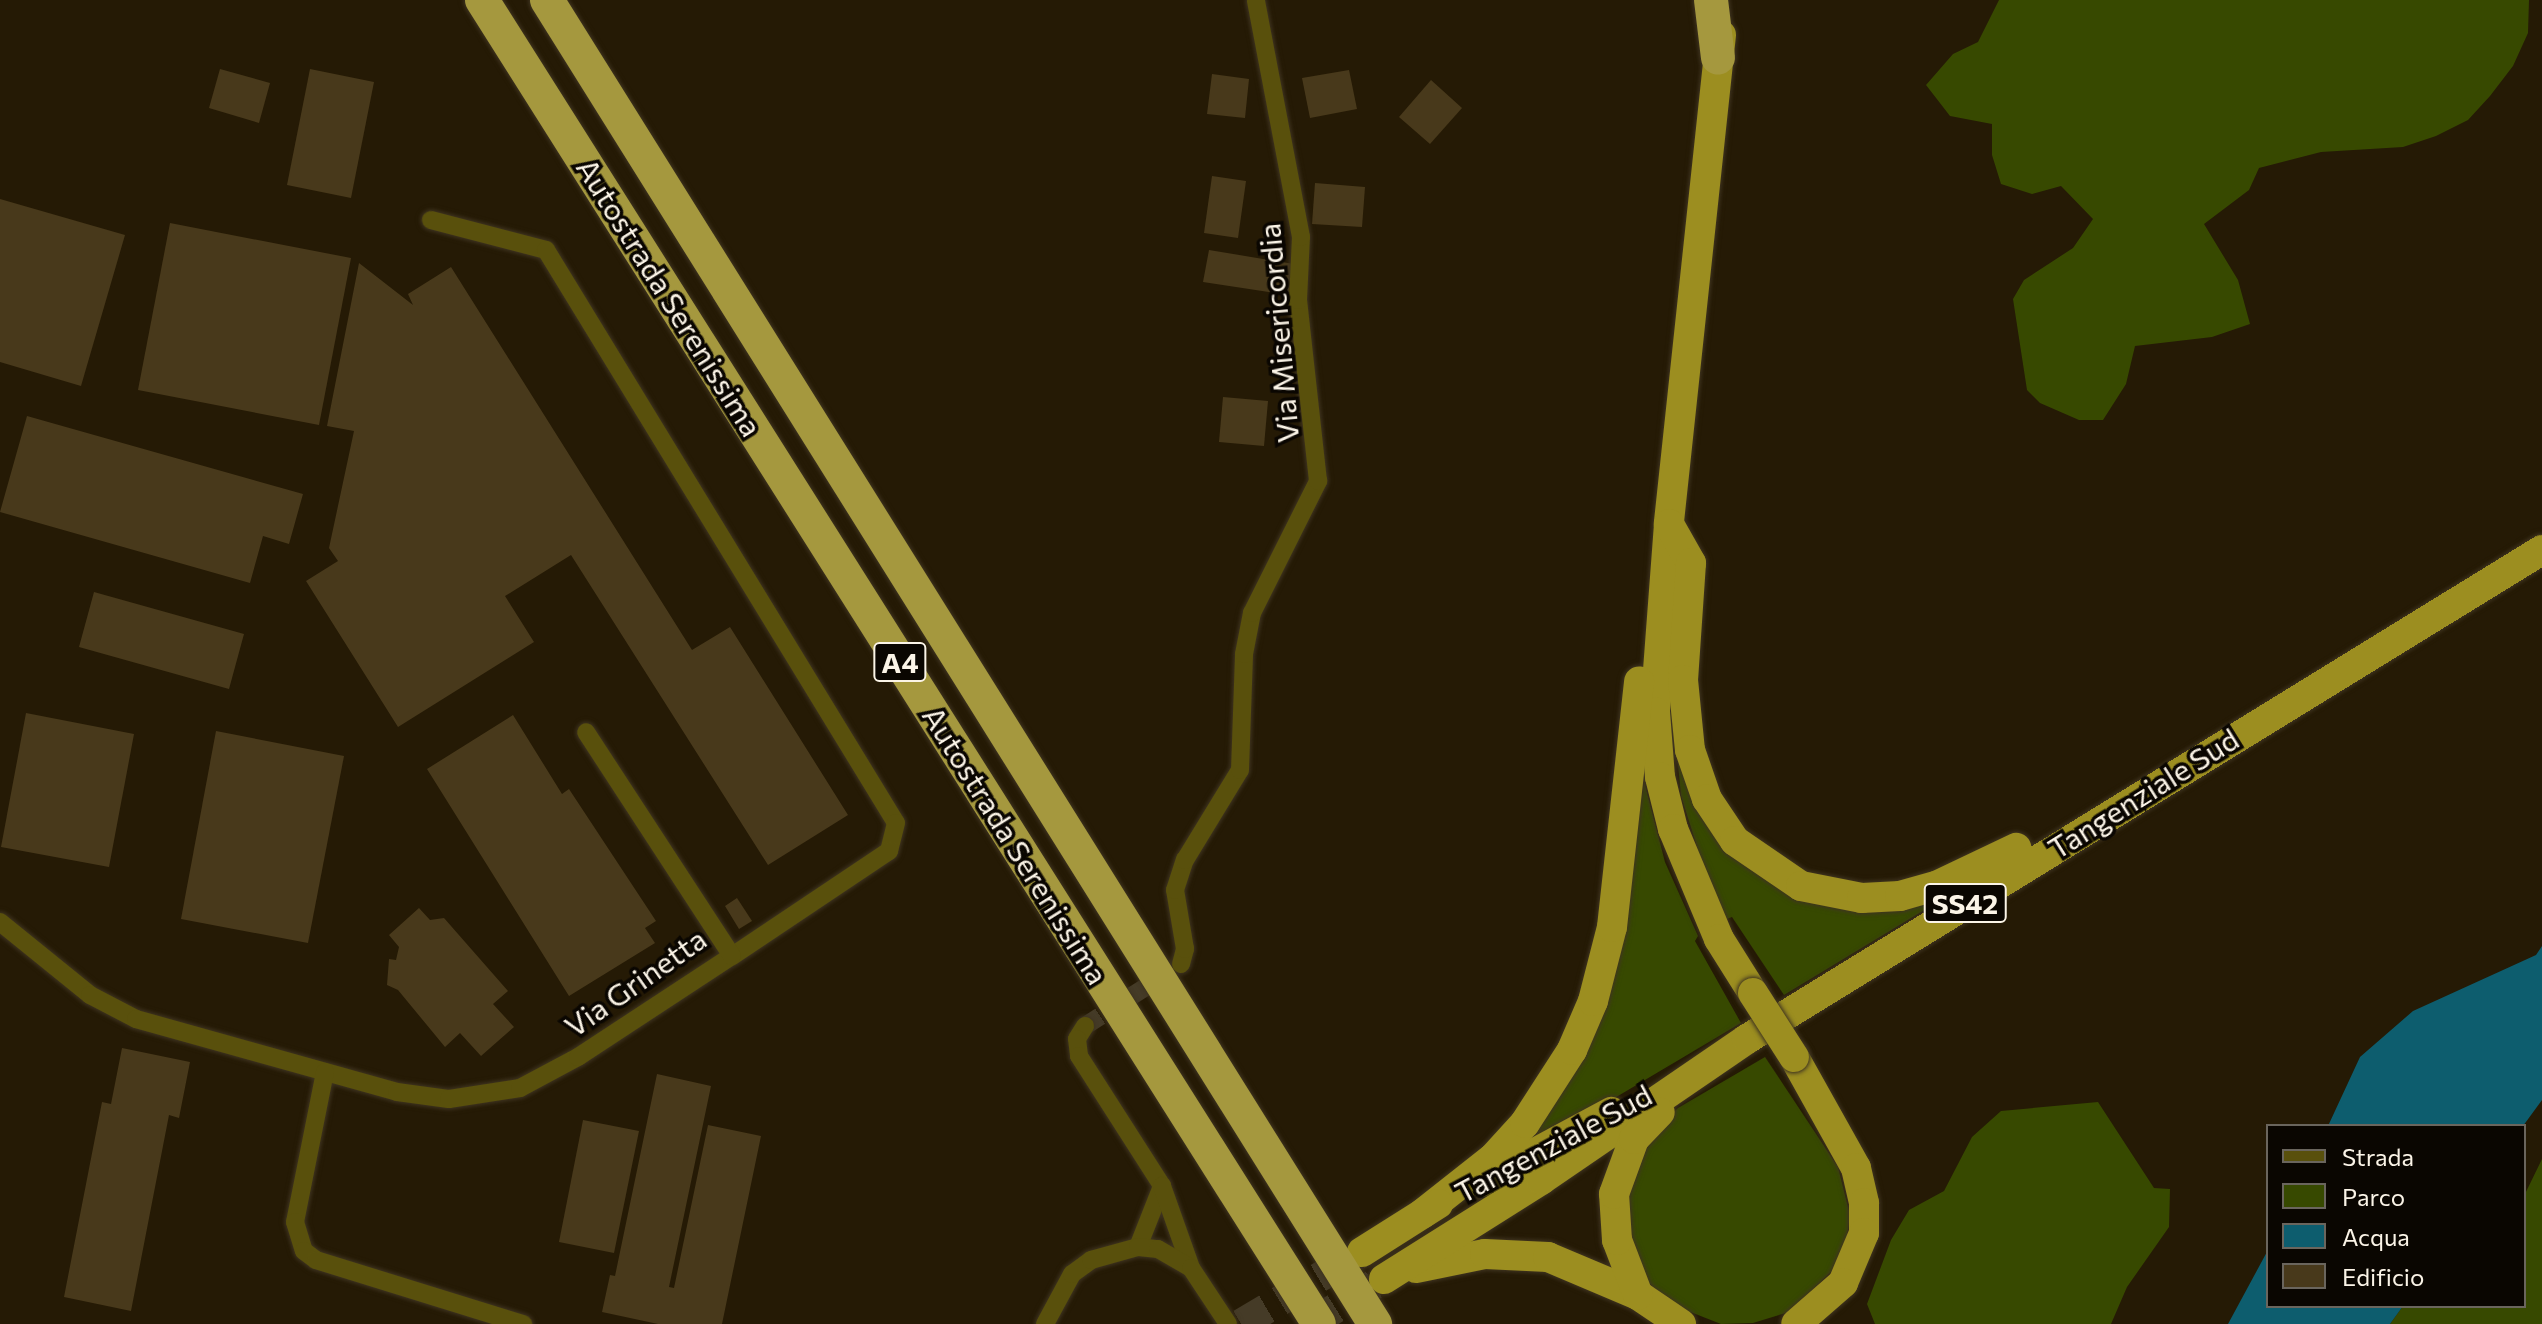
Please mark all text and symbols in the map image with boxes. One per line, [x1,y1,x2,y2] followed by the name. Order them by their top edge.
[570,151,770,443] street label: Autostrada Serenissima
[1250,222,1306,444] street label: Via Misericordia
[872,638,928,686] road number: A4
[916,699,1116,991] street label: Autostrada Serenissima
[2041,720,2245,866] street label: Tangenziale Sud
[1923,879,2007,927] road number: SS42
[557,920,713,1044] street label: Via Grinetta
[1448,1076,1658,1210] street label: Tangenziale Sud
[2266,1124,2526,1308] legend
[2342,1142,2414,1171] text: Strada
[2342,1182,2405,1211] text: Parco
[2342,1222,2410,1251] text: Acqua
[2342,1262,2424,1291] text: Edificio

